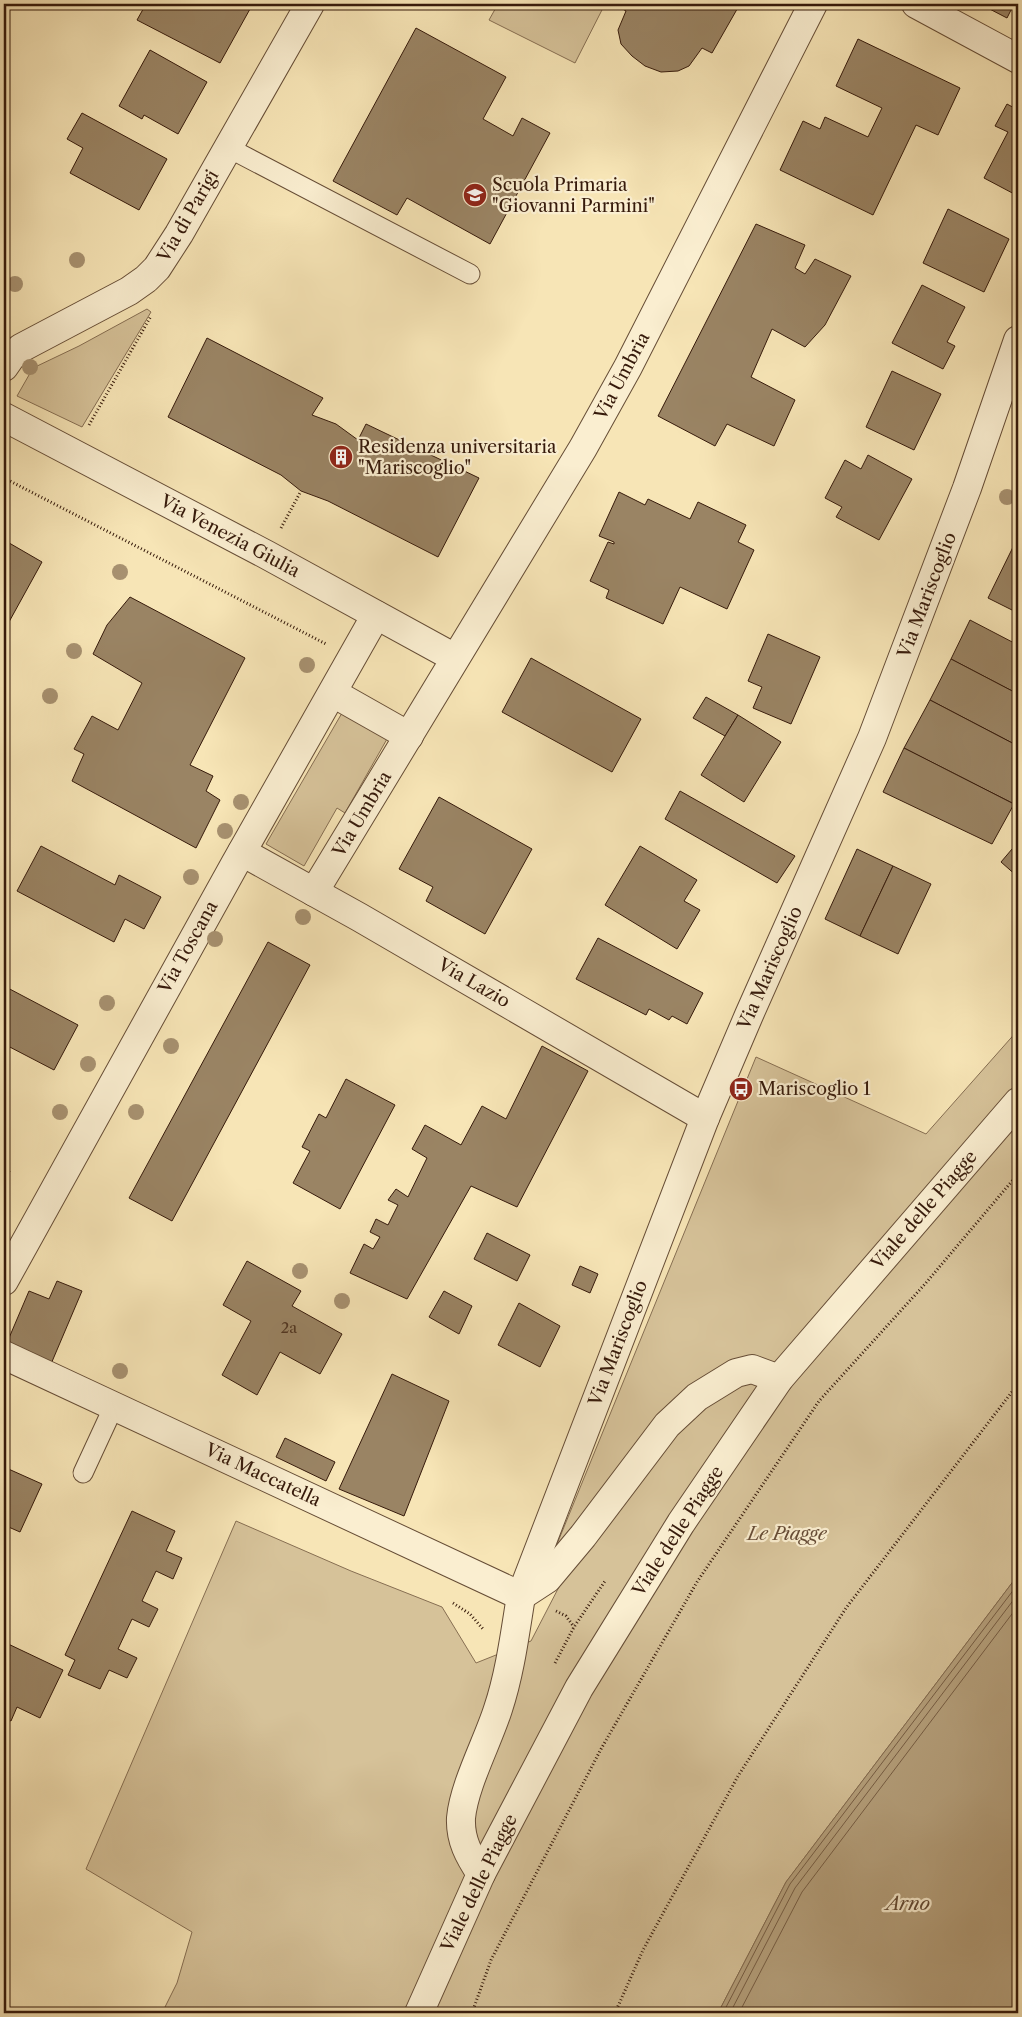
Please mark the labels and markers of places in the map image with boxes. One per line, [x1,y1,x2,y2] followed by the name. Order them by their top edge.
[492,174,655,217] place label: Scuola Primaria "Giovanni Parmini"
[462,182,488,208] school or university icon: Scuola Primaria "Giovanni Parmini"
[358,436,557,479] place label: Residenza universitaria "Mariscoglio"
[328,444,354,470] building icon: Residenza universitaria "Mariscoglio"
[728,1076,754,1102] bus stop icon: Mariscoglio 1
[758,1078,871,1100] place label: Mariscoglio 1

